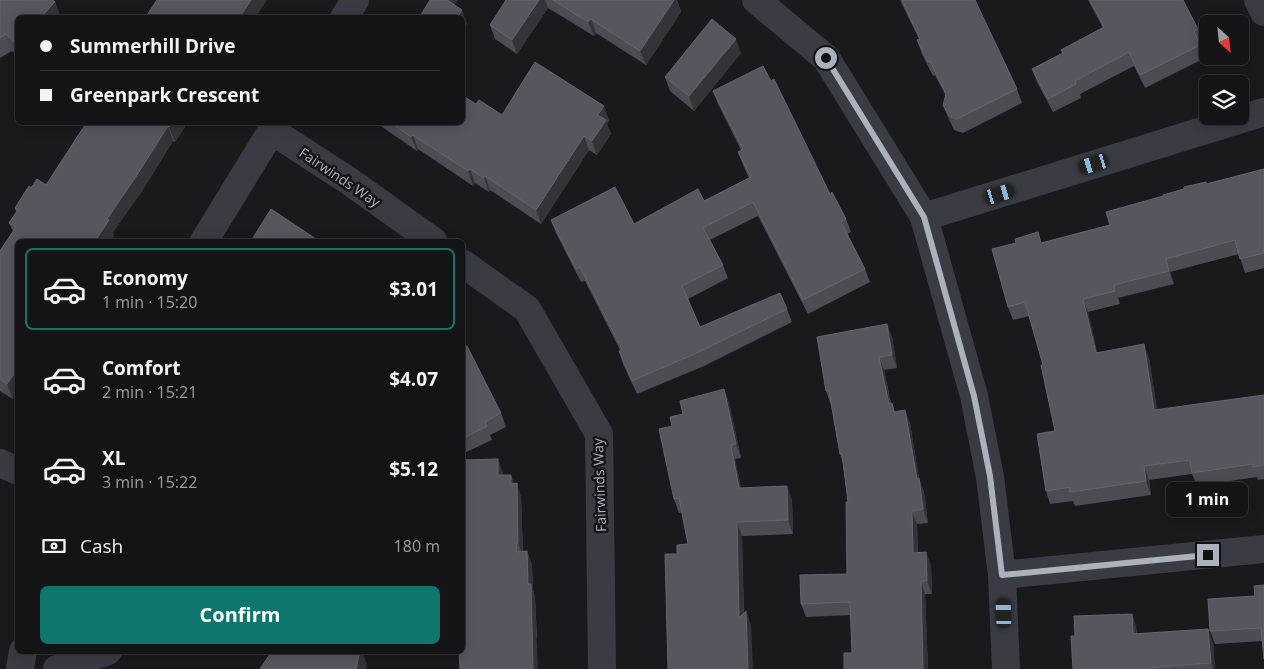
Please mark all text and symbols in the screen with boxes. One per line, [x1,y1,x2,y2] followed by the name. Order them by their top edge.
[1199,15,1249,65] north arrow
[1199,15,1249,125] map controls
[70,33,235,59] text: Summerhill Drive
[815,47,837,69] route start
[1199,75,1249,125] button: layers
[70,82,259,108] text: Greenpark Crescent
[296,143,385,212] street label: Fairwinds Way
[1077,152,1110,176] car
[983,182,1016,206] car
[102,265,188,291] text: Economy
[42,267,87,312] icon: car
[389,276,438,302] text: $3.01
[102,291,197,313] text: 1 min · 15:20
[102,355,181,381] text: Comfort
[42,357,87,402] icon: car
[389,366,438,392] text: $4.07
[102,381,197,403] text: 2 min · 15:21
[588,437,610,532] street label: Fairwinds Way
[102,445,125,471] text: XL
[42,447,87,492] icon: car
[389,456,438,482] text: $5.12
[102,471,197,493] text: 3 min · 15:22
[1167,482,1249,518] callout: 1 min
[1185,488,1229,510] text: 1 min
[40,532,68,560] icon: cash
[80,533,123,559] text: Cash
[394,535,440,557] text: 180 m
[1197,544,1219,566] route end
[40,586,440,644] button: Confirm
[995,598,1012,628] car

